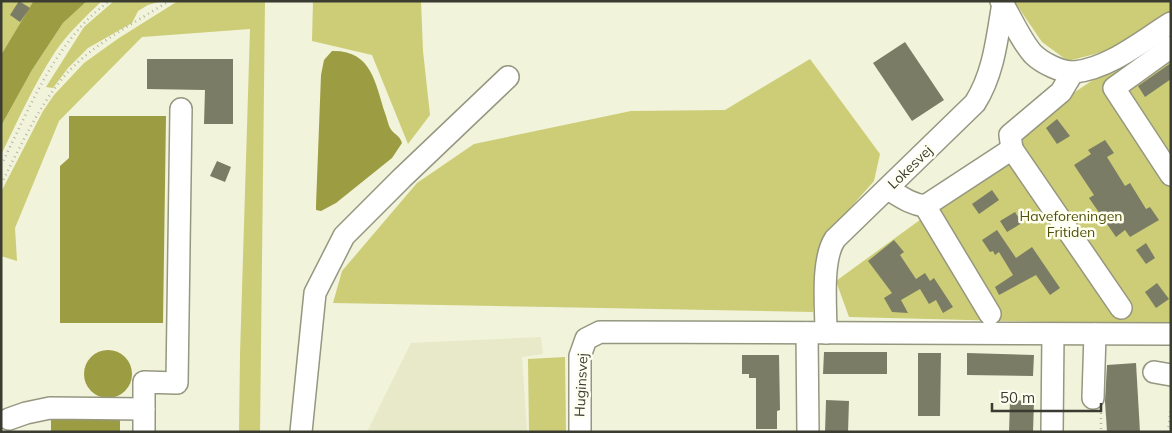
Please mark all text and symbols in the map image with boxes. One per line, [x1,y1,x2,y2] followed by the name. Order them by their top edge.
[884,141,936,193] street label: Lokesvej
[1019,207,1123,241] park label: Haveforeningen Fritiden
[570,353,592,417] street label: Huginsvej
[992,380,1101,412] scale bar
[1000,388,1035,407] text: 50 m

